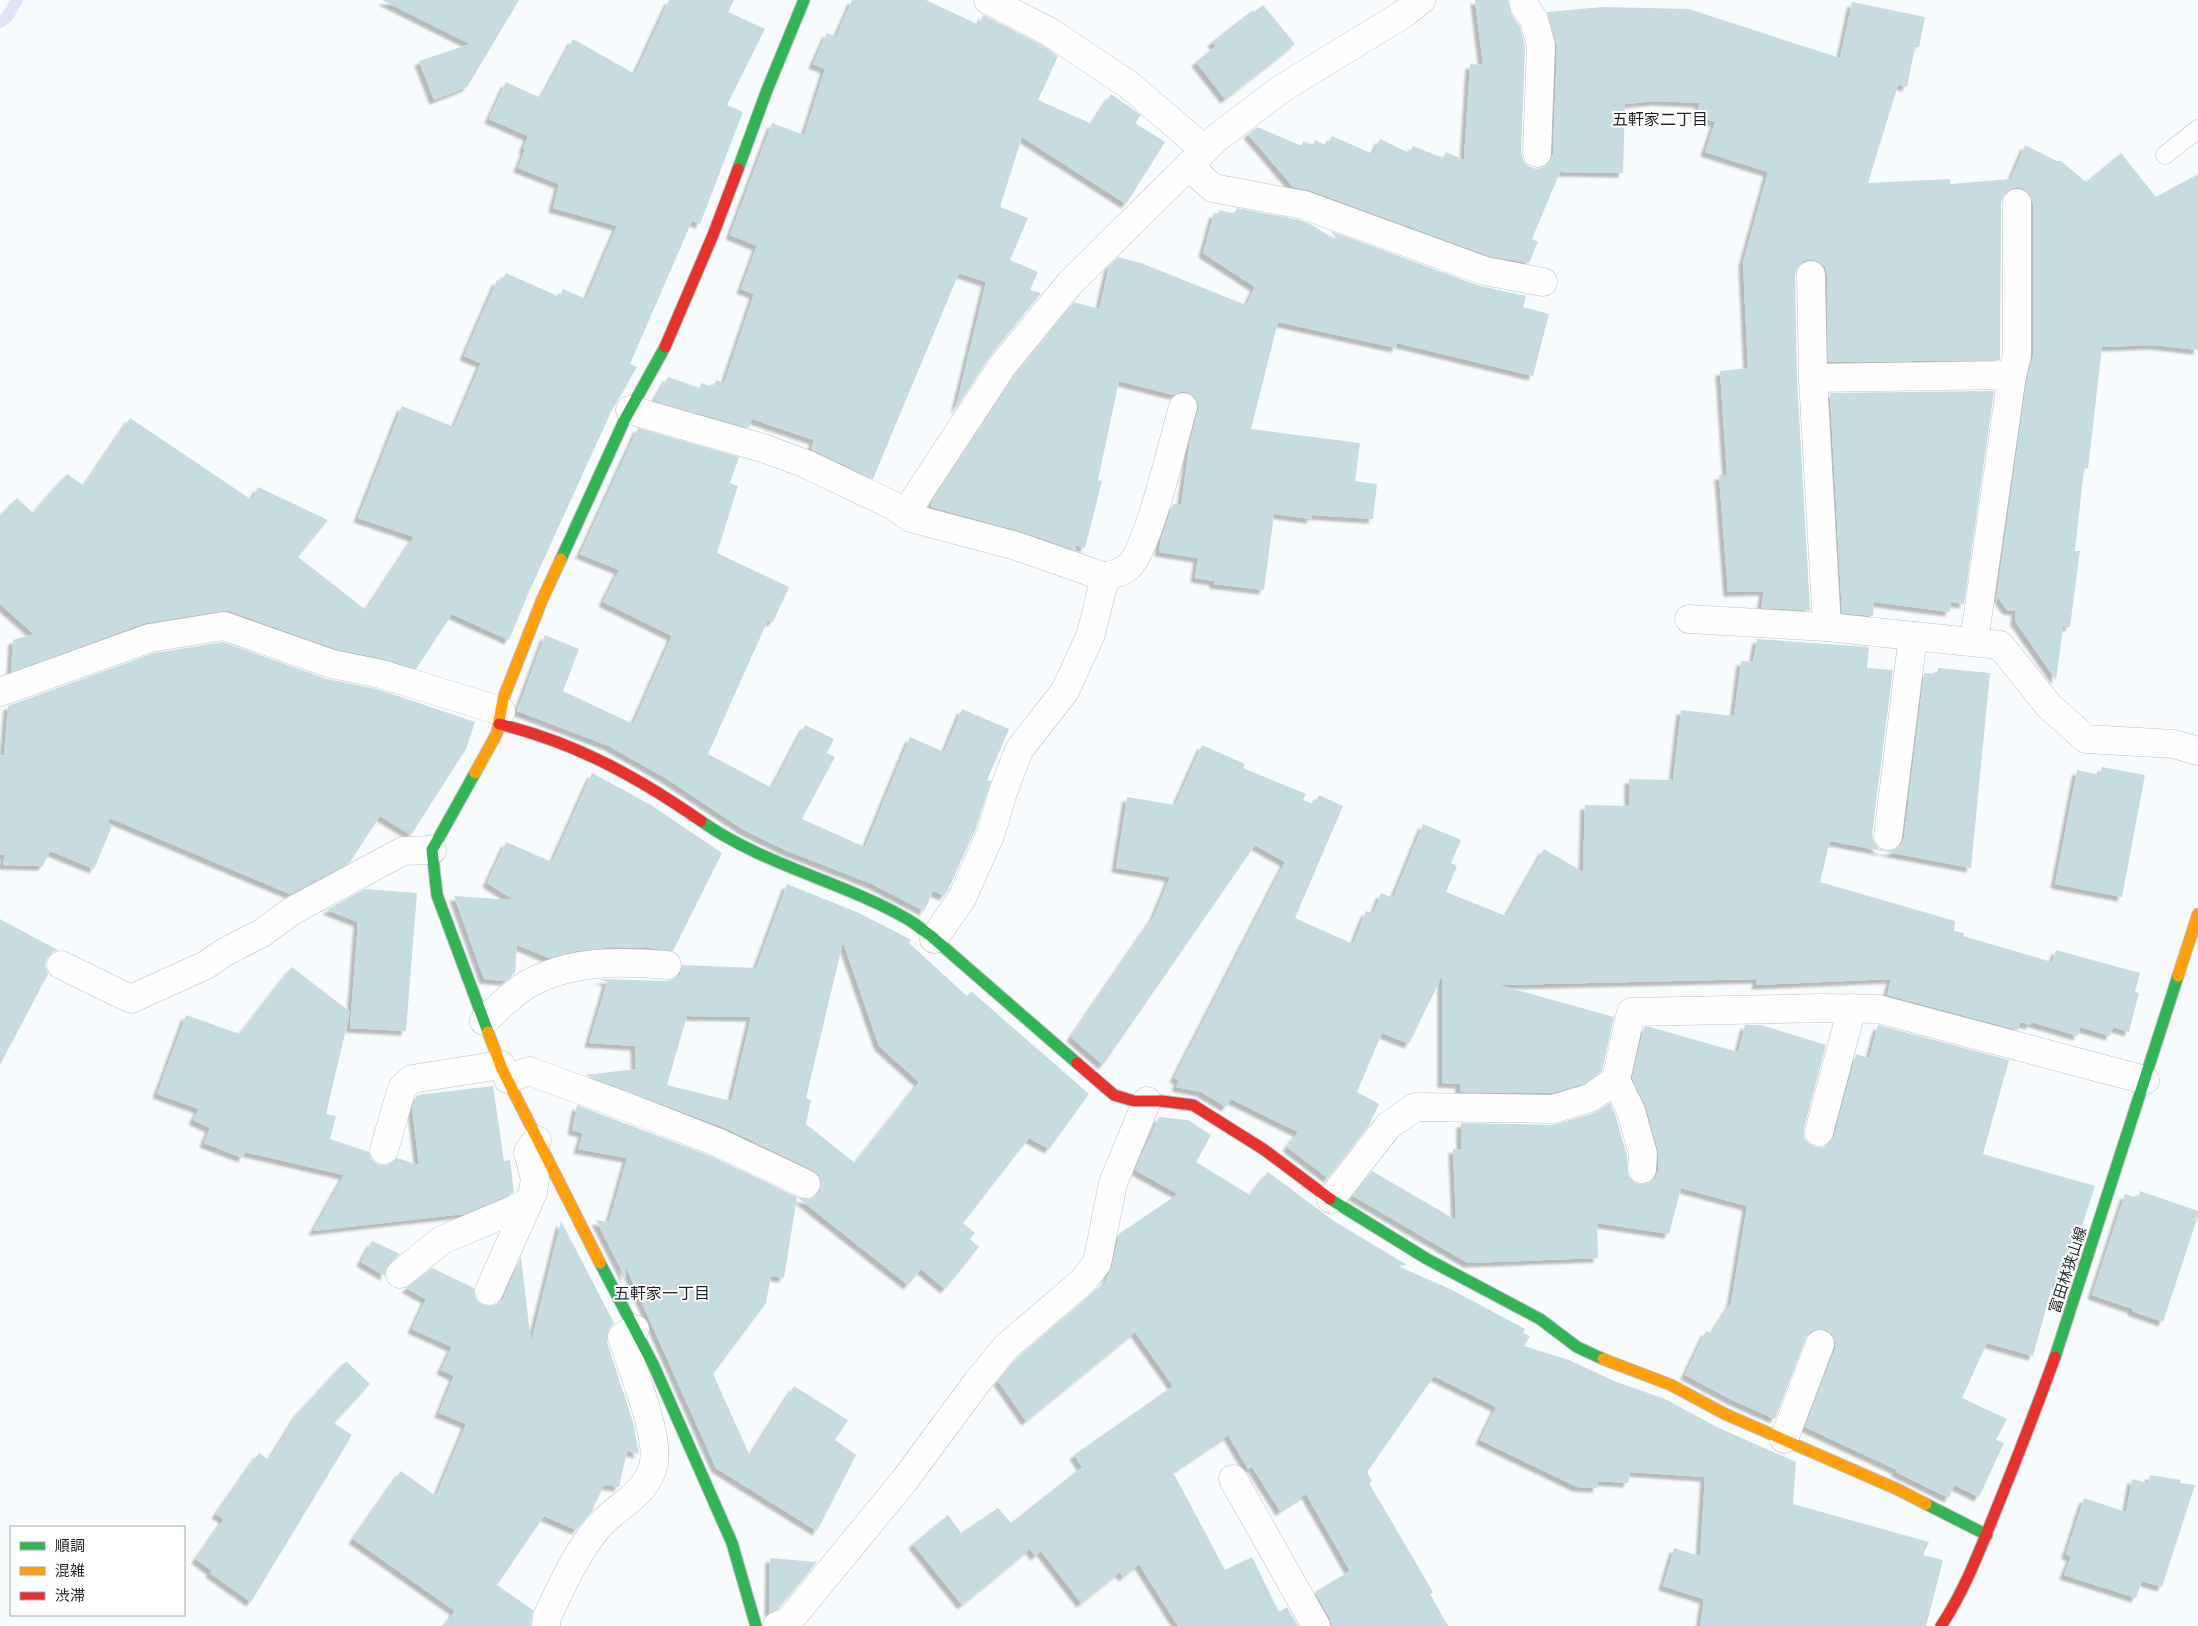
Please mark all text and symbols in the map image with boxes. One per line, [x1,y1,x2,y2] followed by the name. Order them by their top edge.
[1612,111,1708,130] district label: 五軒家二丁目
[2046,1224,2091,1316] street label: 富田林狭山線
[614,1285,710,1304] district label: 五軒家一丁目
[10,1526,185,1616] legend
[55,1537,85,1556] text: 順調
[55,1562,85,1581] text: 混雑
[55,1587,85,1606] text: 渋滞

